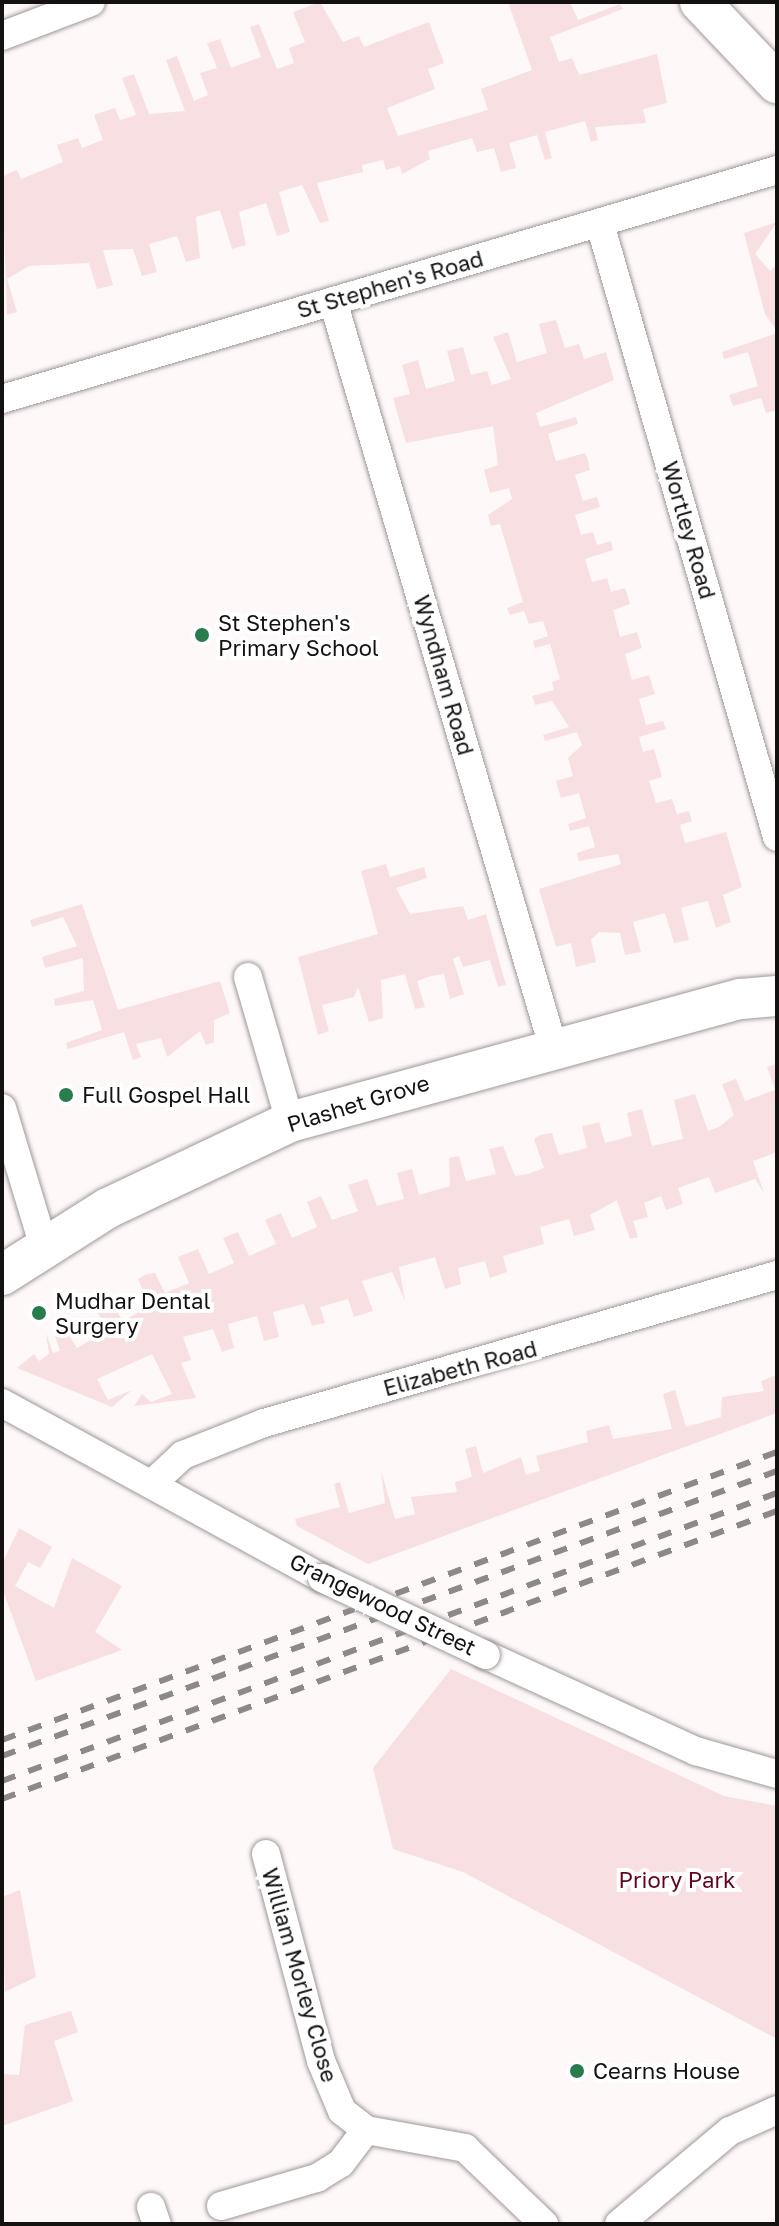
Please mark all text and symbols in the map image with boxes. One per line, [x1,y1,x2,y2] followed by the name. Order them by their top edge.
[294,245,486,323] street label: St Stephen's Road
[657,458,721,602] street label: Wortley Road
[409,592,479,758] street label: Wyndham Road
[218,609,379,660] place label: St Stephen's Primary School
[193,626,211,644] marker: St Stephen's Primary School
[284,1069,432,1137] street label: Plashet Grove
[82,1082,250,1108] place label: Full Gospel Hall
[57,1086,75,1104] marker: Full Gospel Hall
[55,1287,211,1338] place label: Mudhar Dental Surgery
[30,1304,48,1322] marker: Mudhar Dental Surgery
[380,1335,540,1401] street label: Elizabeth Road
[286,1547,480,1661] street label: Grangewood Street
[257,1865,343,2085] street label: William Morley Close
[619,1867,735,1893] park label: Priory Park
[593,2058,740,2084] place label: Cearns House
[568,2062,586,2080] marker: Cearns House

